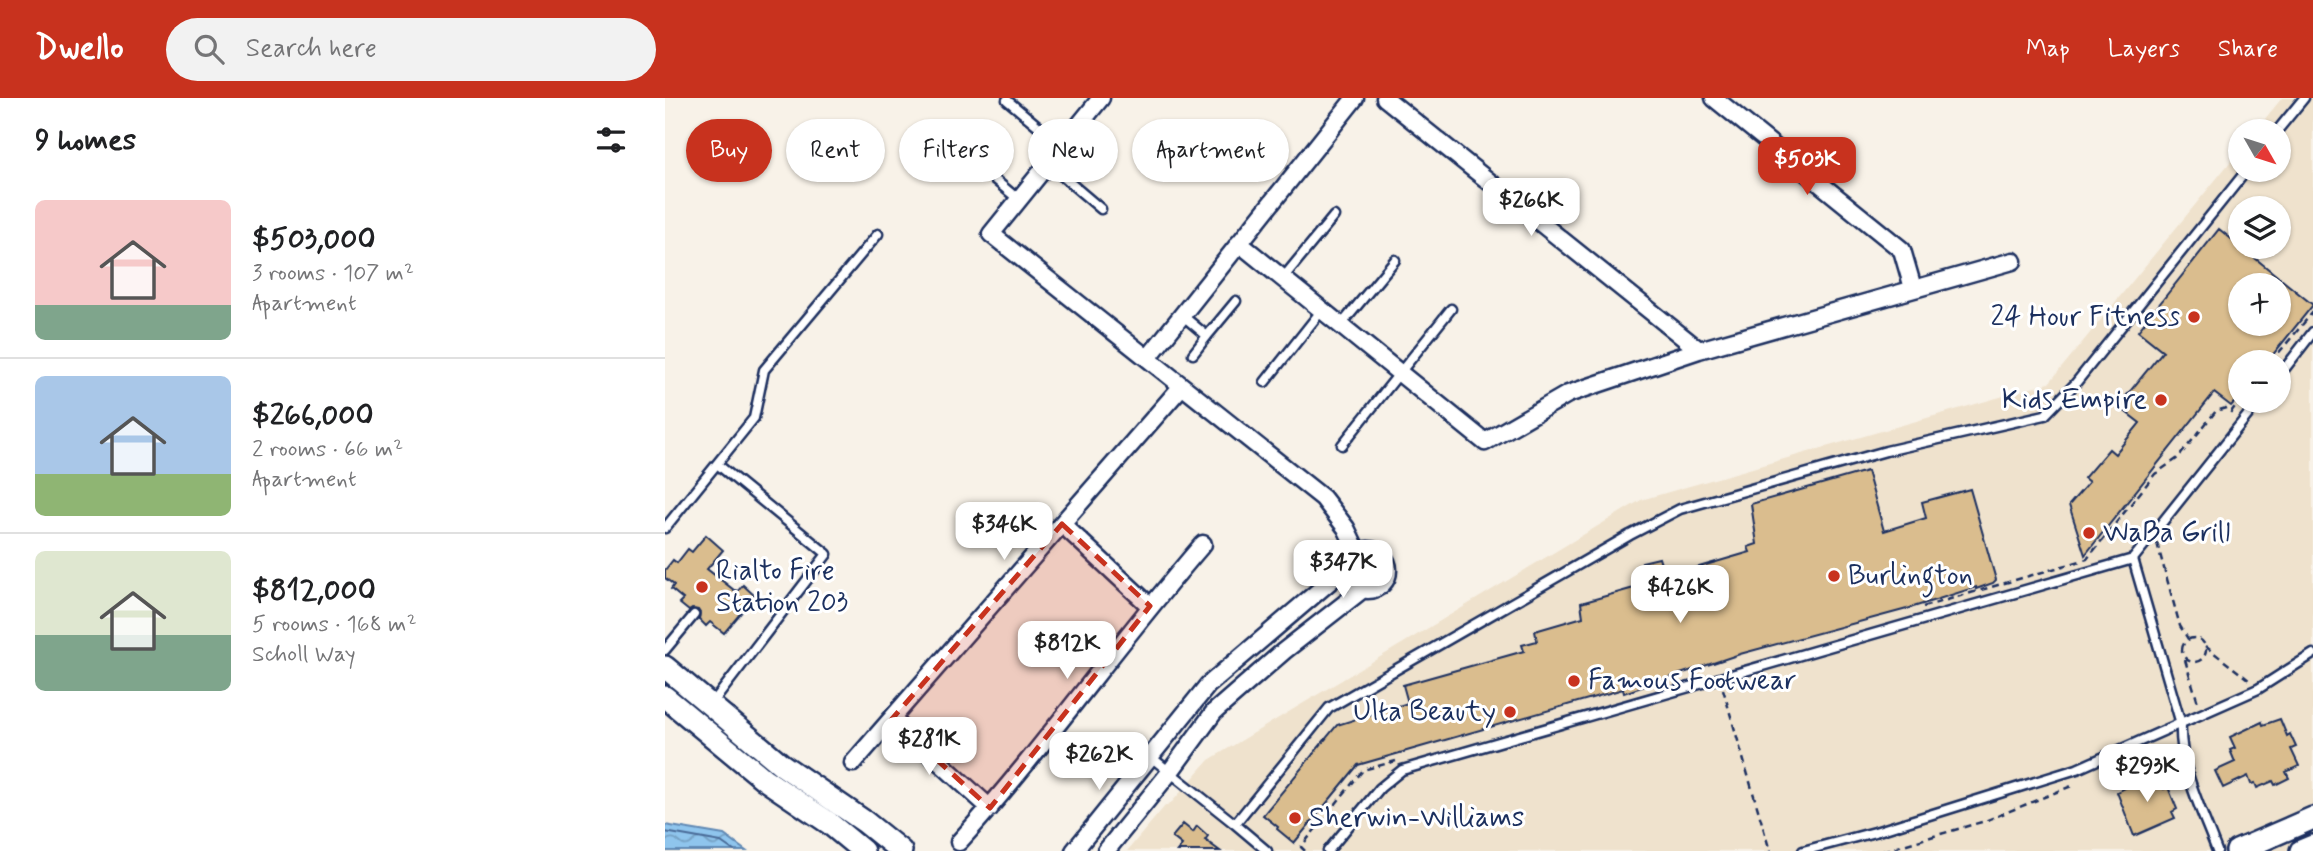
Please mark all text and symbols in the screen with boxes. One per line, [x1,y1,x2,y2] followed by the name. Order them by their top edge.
[166,18,656,81] search box
[35,27,124,71] text: Dwello
[190,30,228,68] icon: search
[246,32,377,66] text: Search here
[2026,34,2070,65] text: Map
[2108,34,2180,65] text: Layers
[2218,34,2278,65] text: Share
[686,119,772,182] chip: Buy
[786,119,885,182] chip: Rent
[899,119,1014,182] chip: Filters
[1028,119,1118,182] chip: New
[1132,119,1289,182] chip: Apartment
[2228,119,2291,182] north arrow
[2228,119,2291,413] map controls
[35,121,136,160] text: 9 homes
[592,121,630,159] icon: filters
[1758,138,1856,197] pin: $503K
[1774,145,1840,175] text: $503K
[1482,178,1580,238] pin: $266K
[1499,186,1563,216] text: $266K
[2228,196,2291,259] button: layers
[252,220,376,259] text: $503,000
[91,228,175,312] icon: home
[252,259,414,289] text: 3 rooms · 107 m²
[2228,273,2291,336] button: +
[252,289,357,319] text: Apartment
[1991,299,2180,336] place label: 24 Hour Fitness
[2186,309,2202,325] marker: 24 Hour Fitness
[2228,350,2291,413] button: −
[2002,382,2147,419] place label: Kids Empire
[2153,392,2169,408] marker: Kids Empire
[252,396,374,435] text: $266,000
[91,404,175,488] icon: home
[252,435,403,465] text: 2 rooms · 66 m²
[252,465,357,495] text: Apartment
[955,503,1053,562] pin: $346K
[972,510,1036,540] text: $346K
[2103,515,2230,552] place label: WaBa Grill
[2081,525,2097,541] marker: WaBa Grill
[1294,540,1392,600] pin: $347K
[1310,548,1376,578] text: $347K
[716,553,848,622] place label: Rialto Fire Station 203
[1848,558,1973,598] place label: Burlington
[1631,566,1729,625] pin: $426K
[1826,568,1842,584] marker: Burlington
[252,571,376,610] text: $812,000
[1647,573,1713,603] text: $426K
[91,579,175,663] icon: home
[694,579,710,595] marker: Rialto Fire Station 203
[252,610,417,640] text: 5 rooms · 168 m²
[1018,622,1116,681] pin: $812K
[1034,629,1100,659] text: $812K
[252,640,356,670] text: Scholl Way
[1588,663,1797,700] place label: Famous Footwear
[1566,673,1582,689] marker: Famous Footwear
[1353,694,1496,731] place label: Ulta Beauty
[1502,704,1518,720] marker: Ulta Beauty
[880,718,978,777] pin: $281K
[898,725,960,755] text: $281K
[1050,732,1148,792] pin: $262K
[1065,740,1133,770] text: $262K
[2098,744,2196,804] pin: $293K
[2115,752,2179,782] text: $293K
[1309,800,1524,837] place label: Sherwin-Williams
[1287,810,1303,826] marker: Sherwin-Williams

